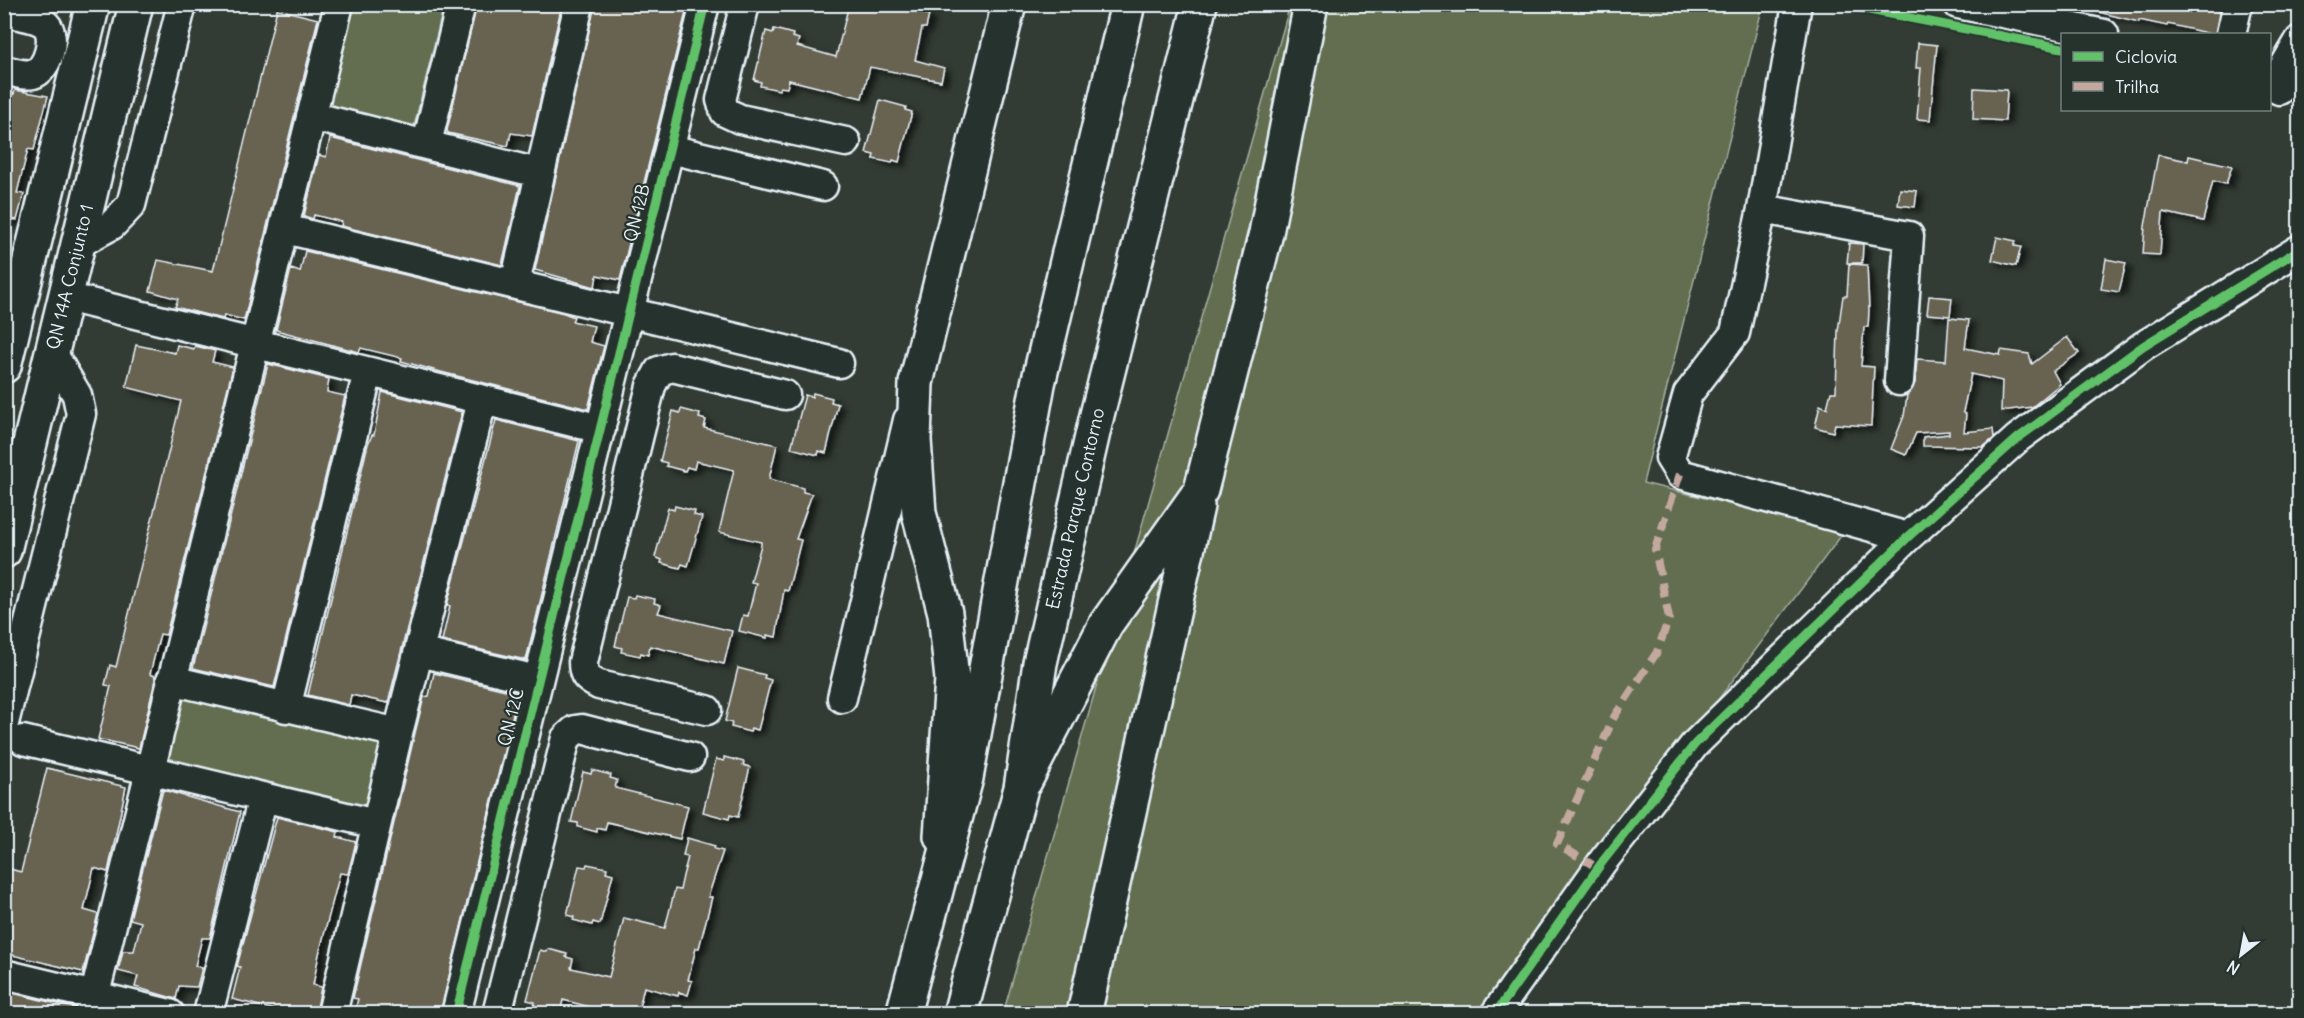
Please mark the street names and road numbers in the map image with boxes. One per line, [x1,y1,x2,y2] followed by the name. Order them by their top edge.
[618,181,655,244] street label: QN 12B
[41,202,98,352] street label: QN 14A Conjunto 1
[1041,405,1109,611] street label: Estrada Parque Contorno
[492,685,529,748] street label: QN 12C

